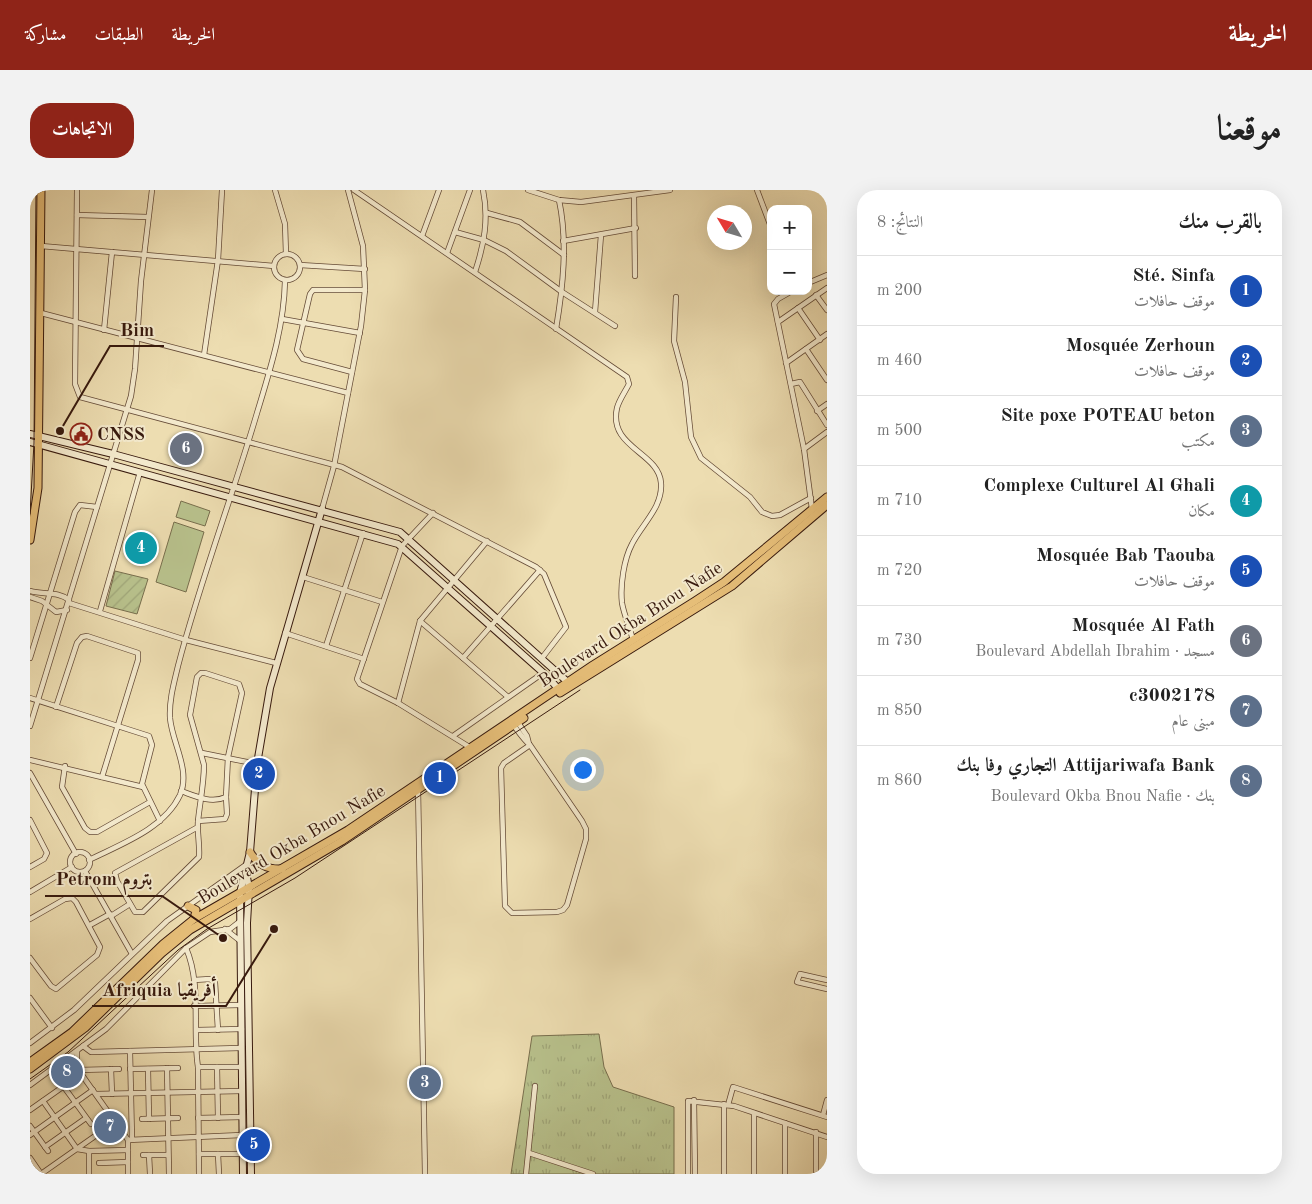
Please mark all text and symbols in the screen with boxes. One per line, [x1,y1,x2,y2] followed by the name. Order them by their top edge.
[1229,23,1287,47] text: الخريطة
[25,26,66,44] text: مشاركة
[94,26,143,44] text: الطبقات
[171,26,215,44] text: الخريطة
[30,103,134,158] button: الاتجاهات
[1217,112,1282,147] text: موقعنا
[707,205,752,250] north arrow
[767,205,812,295] map controls
[767,205,812,250] button: +
[1179,212,1262,233] text: بالقرب منك
[877,215,923,231] text: النتائج: 8
[767,250,812,295] button: −
[1132,267,1215,286] text: Sté. Sinfa
[877,283,922,299] text: 200 m
[1241,283,1251,299] text: 1
[1134,294,1215,310] text: موقف حافلات
[110,312,164,346] callout: Bim
[120,322,154,341] text: Bim
[1066,337,1215,356] text: Mosquée Zerhoun
[877,353,922,369] text: 460 m
[1241,353,1251,369] text: 2
[1134,364,1215,380] text: موقف حافلات
[1001,407,1215,426] text: Site poxe POTEAU beton
[69,422,93,446] public building icon: CNSS
[877,423,922,439] text: 500 m
[1241,423,1251,439] text: 3
[97,426,145,444] place label: CNSS
[170,430,202,468] pin: 6
[1181,434,1215,450] text: مكتب
[983,477,1215,496] text: Complexe Culturel Al Ghali
[877,493,922,509] text: 710 m
[1241,493,1251,509] text: 4
[1188,504,1215,520] text: مكان
[125,529,157,567] pin: 4
[1036,547,1215,566] text: Mosquée Bab Taouba
[535,559,726,691] street label: Boulevard Okba Bnou Nafie
[877,563,922,579] text: 720 m
[1241,563,1251,579] text: 5
[1134,574,1215,590] text: موقف حافلات
[1072,617,1215,636] text: Mosquée Al Fath
[877,633,922,649] text: 730 m
[1241,633,1251,649] text: 6
[975,644,1215,660] text: مسجد · Boulevard Abdellah Ibrahim
[1129,687,1215,706] text: c3002178
[877,703,922,719] text: 850 m
[1241,703,1251,719] text: 7
[1172,714,1215,730] text: مبنى عام
[243,755,275,793] pin: 2
[570,757,596,783] your location
[956,757,1215,776] text: Attijariwafa Bank التجاري وفا بنك
[424,759,456,797] pin: 1
[877,773,922,789] text: 860 m
[1241,773,1251,789] text: 8
[195,782,388,908] street label: Boulevard Okba Bnou Nafie
[991,789,1215,805] text: بنك · Boulevard Okba Bnou Nafie
[45,862,162,896] callout: Petrom بتروم
[56,871,153,896] text: Petrom بتروم
[92,972,226,1006] callout: Afriquia أفريقيا
[102,976,217,1002] text: Afriquia أفريقيا
[51,1053,83,1091] pin: 8
[409,1064,441,1102] pin: 3
[94,1108,126,1146] pin: 7
[238,1126,270,1164] pin: 5

